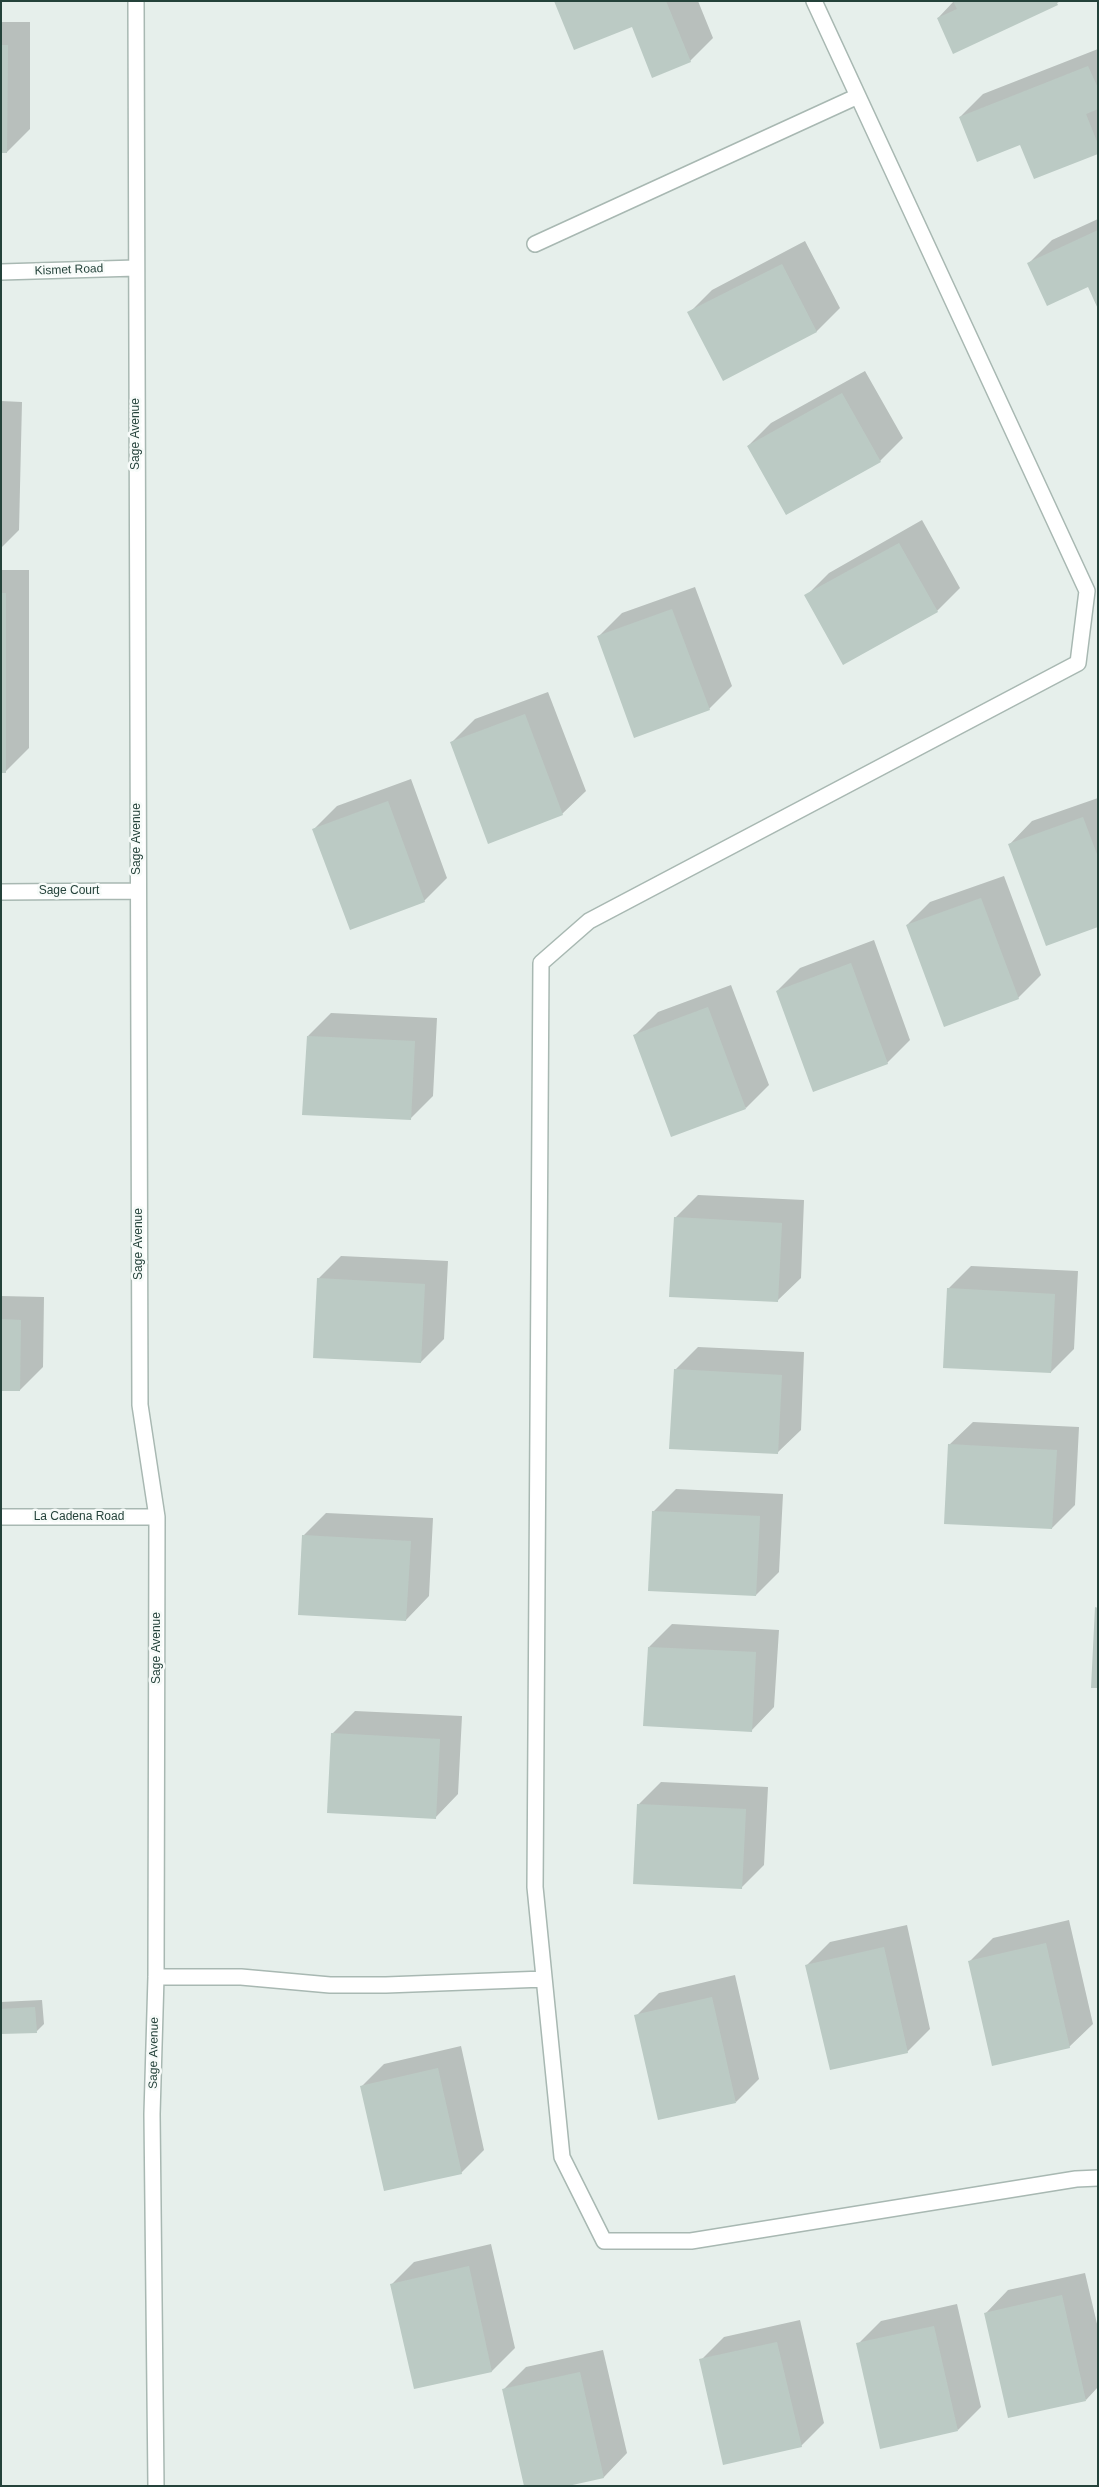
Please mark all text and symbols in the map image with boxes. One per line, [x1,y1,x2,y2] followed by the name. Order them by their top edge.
[34,262,104,278] street label: Kismet Road
[129,398,143,470] street label: Sage Avenue
[130,803,144,875] street label: Sage Avenue
[39,884,99,898] street label: Sage Court
[132,1208,146,1280] street label: Sage Avenue
[34,1510,124,1524] street label: La Cadena Road
[150,1612,164,1684] street label: Sage Avenue
[146,2017,162,2089] street label: Sage Avenue

